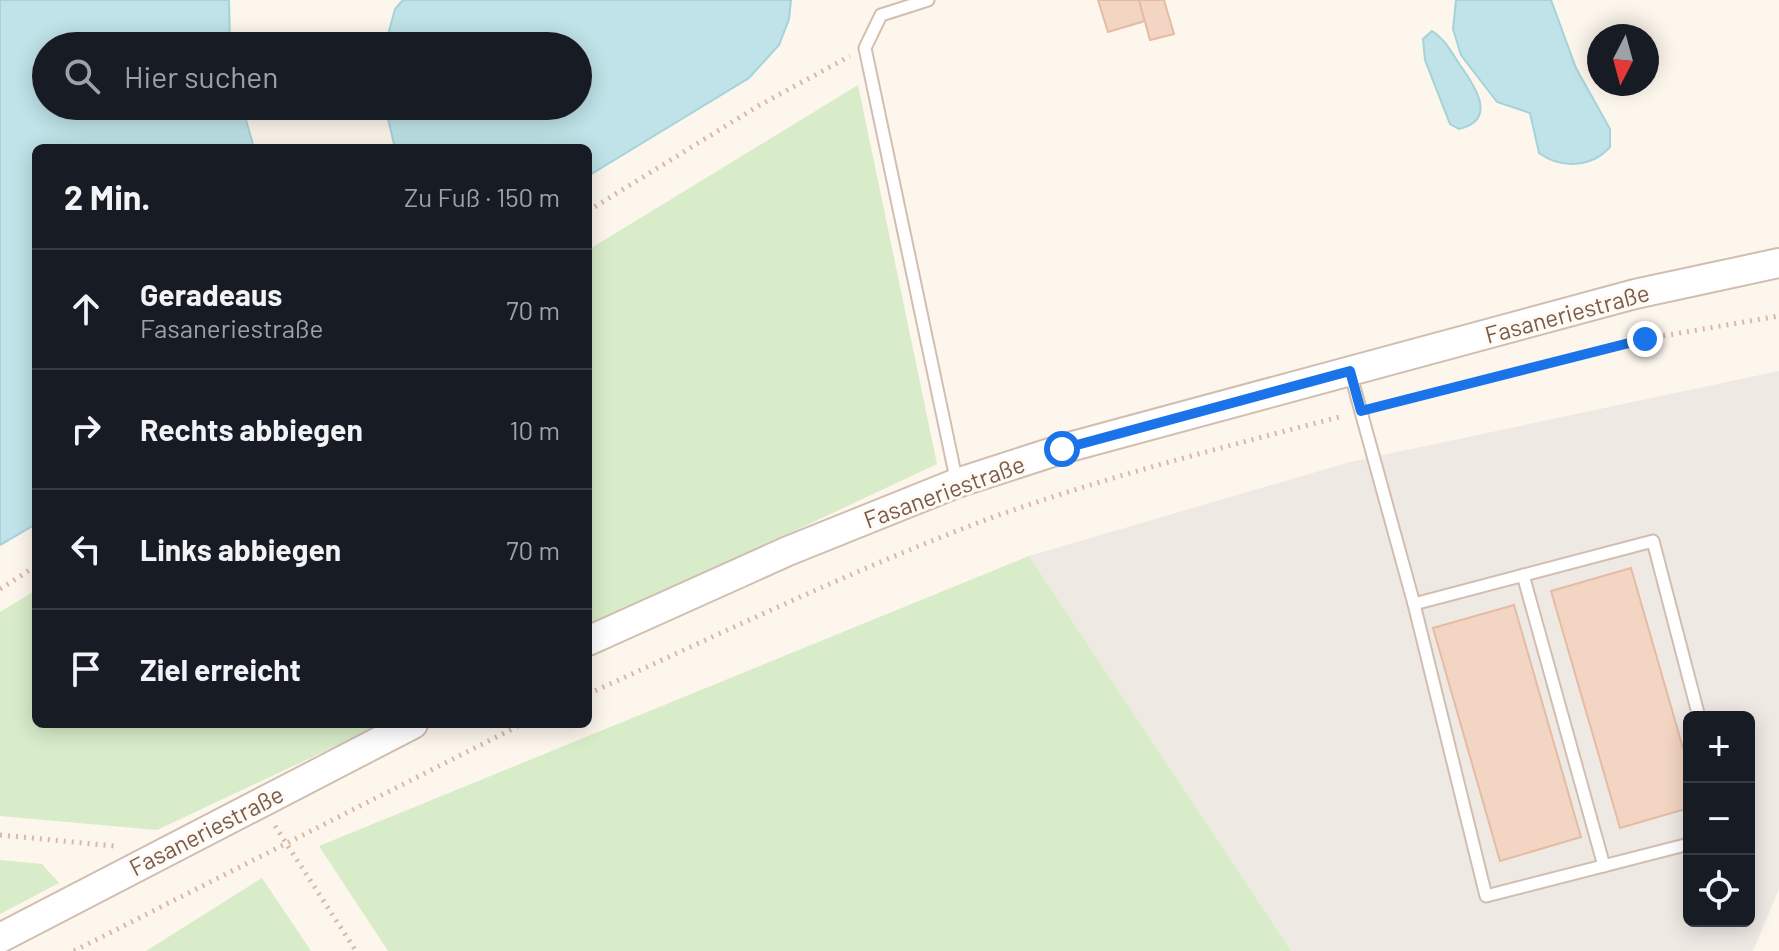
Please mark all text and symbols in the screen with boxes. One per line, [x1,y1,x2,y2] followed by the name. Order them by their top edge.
[1587,24,1659,96] north arrow
[32,32,592,120] search box
[60,54,104,98] icon: search
[124,58,278,94] text: Hier suchen
[64,176,150,217] text: 2 Min.
[404,181,560,212] text: Zu Fuß · 150 m
[140,276,282,312] text: Geradeaus
[1481,277,1653,349] street label: Fasaneriestraße
[64,287,108,331] icon: ahead
[506,294,560,325] text: 70 m
[140,312,323,343] text: Fasaneriestraße
[1627,321,1663,357] route end
[64,407,108,451] icon: right
[140,411,363,447] text: Rechts abbiegen
[510,414,560,445] text: 10 m
[1044,431,1080,467] route start
[859,448,1029,534] street label: Fasaneriestraße
[64,527,108,571] icon: left
[140,531,341,567] text: Links abbiegen
[506,534,560,565] text: 70 m
[64,647,108,691] icon: arrive
[140,651,301,687] text: Ziel erreicht
[1683,711,1755,927] map controls
[1683,711,1755,783] button: +
[124,779,288,881] street label: Fasaneriestraße
[1683,783,1755,855] button: −
[1683,855,1755,927] button: locate

